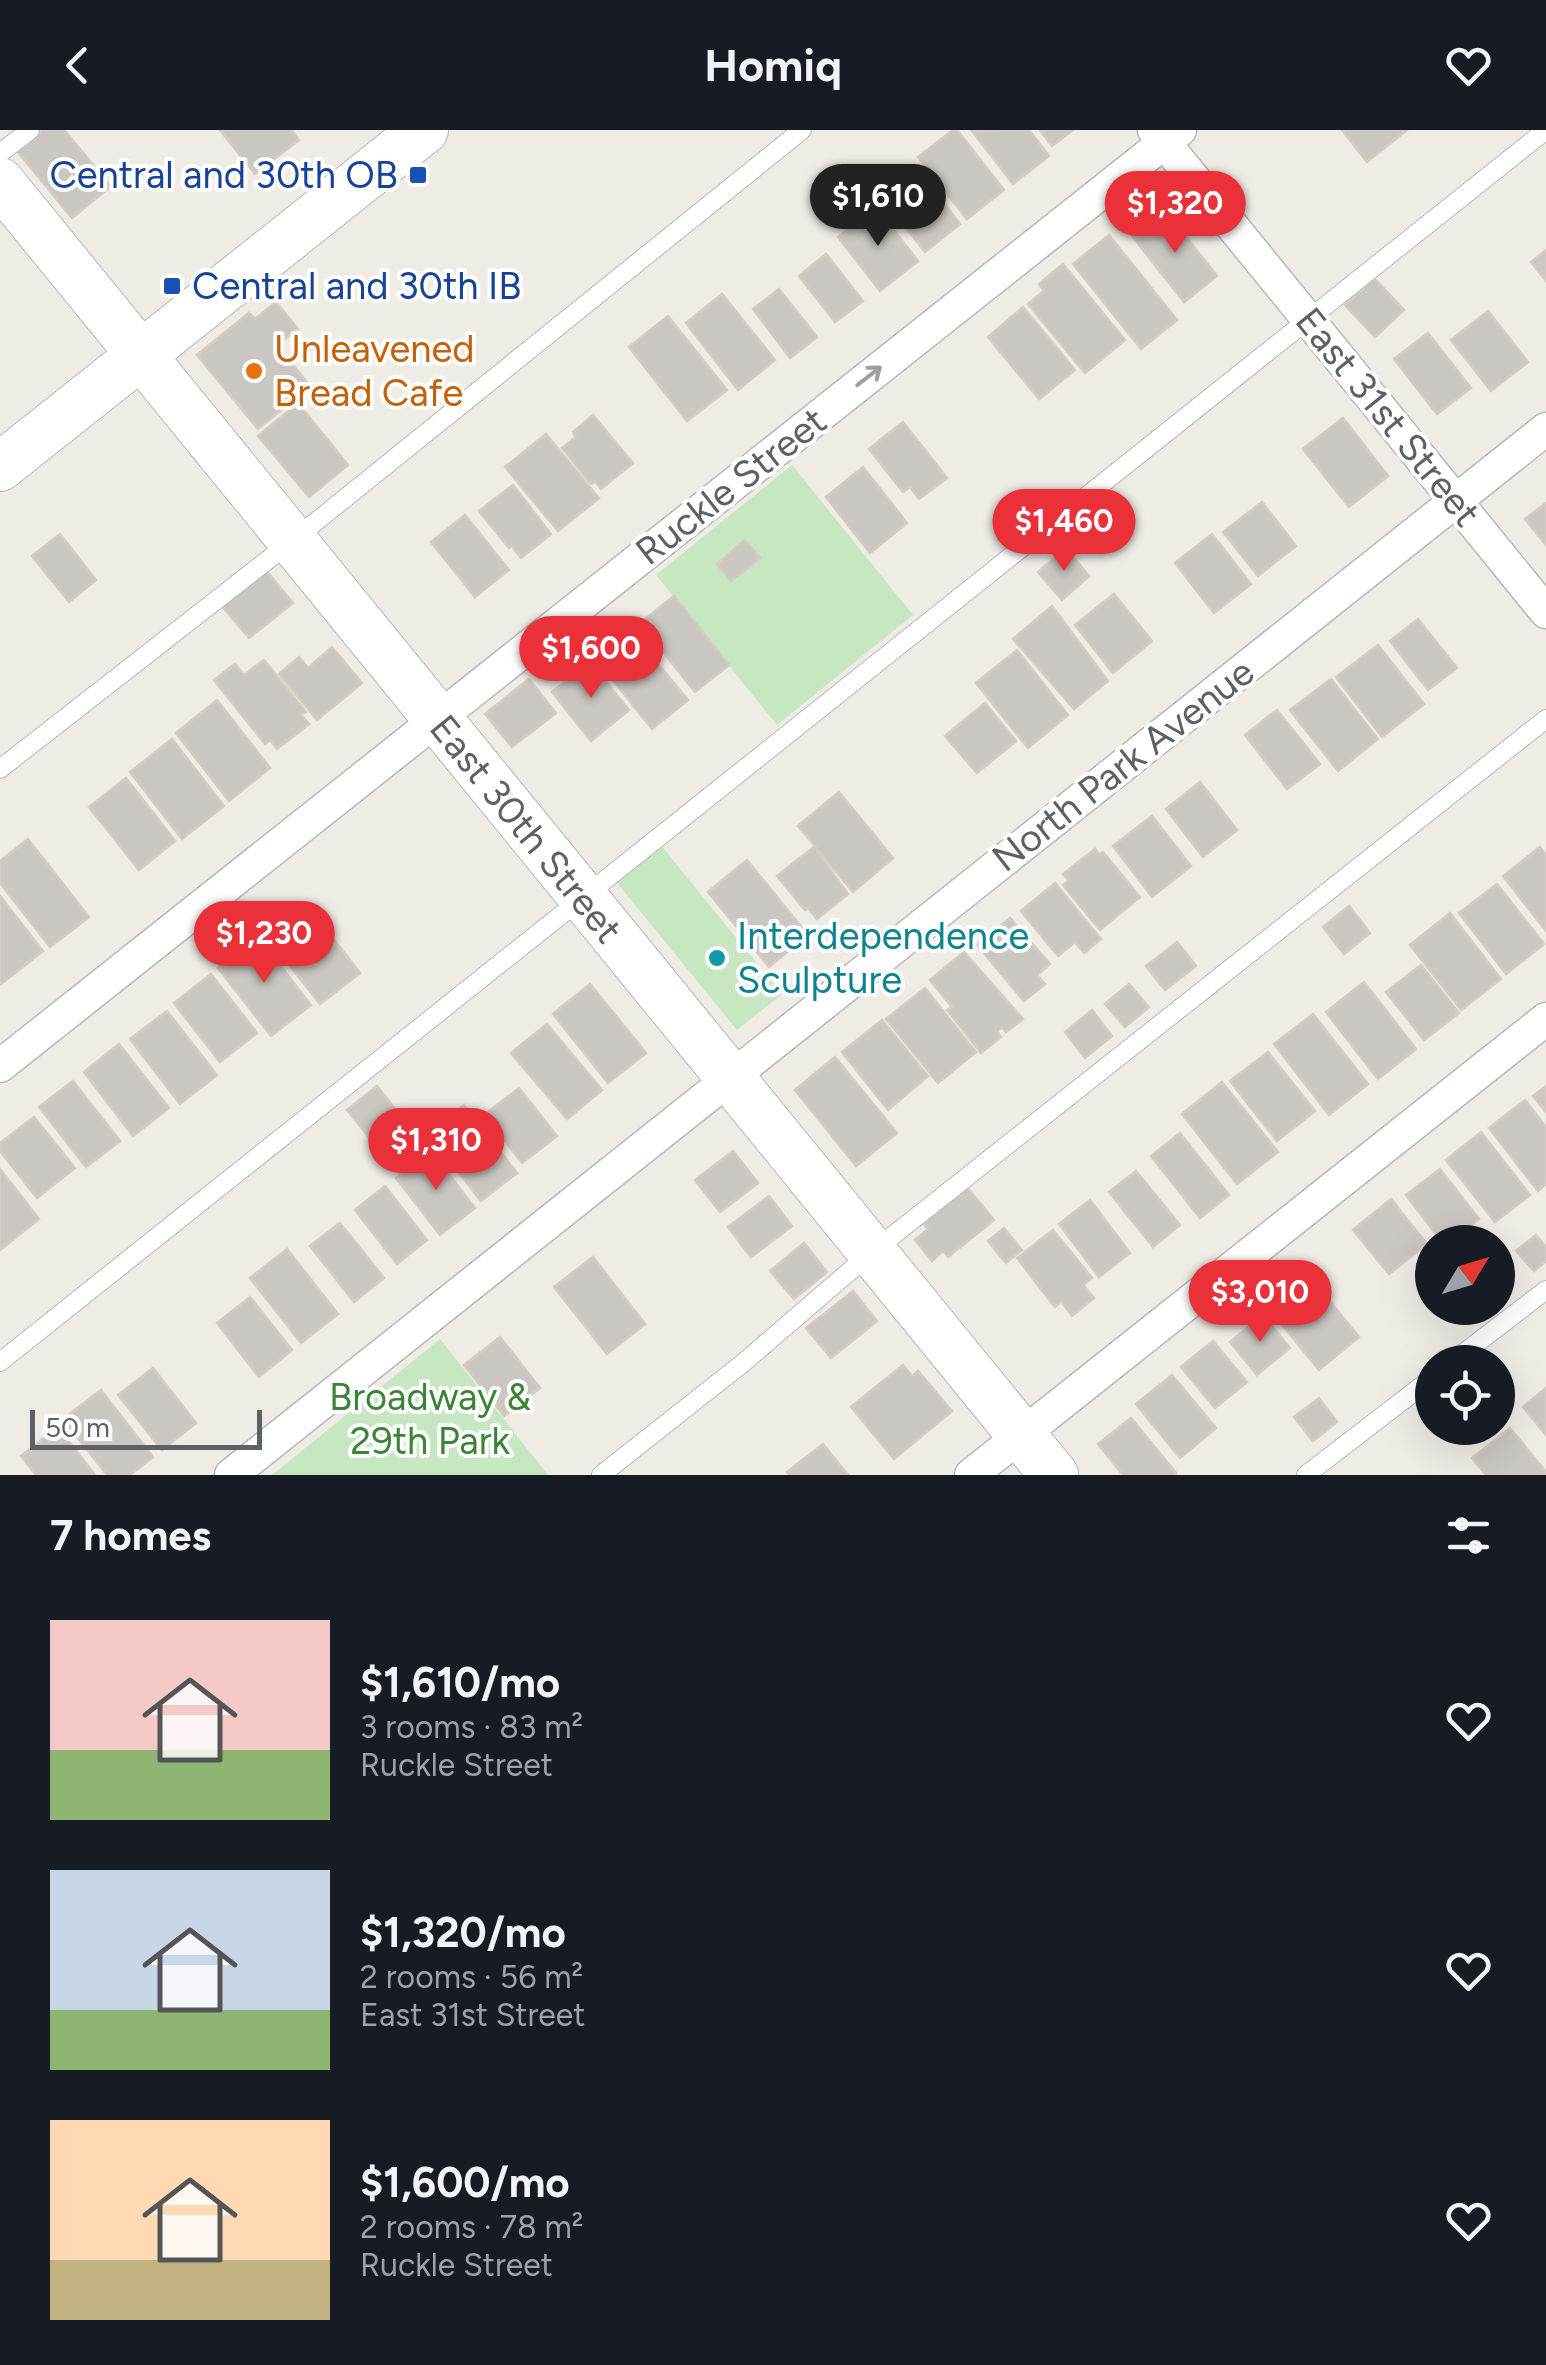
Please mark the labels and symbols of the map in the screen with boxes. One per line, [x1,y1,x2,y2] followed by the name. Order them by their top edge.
[49,152,398,198] place label: Central and 30th OB
[407,164,429,186] marker: Central and 30th OB
[797,164,959,249] pin: $1,610
[1094,171,1256,256] pin: $1,320
[192,263,521,309] place label: Central and 30th IB
[161,275,183,297] marker: Central and 30th IB
[1286,299,1490,535] street label: East 31st Street
[274,326,475,416] place label: Unleavened Bread Cafe
[243,360,265,382] marker: Unleavened Bread Cafe
[856,365,882,387] one-way arrow
[627,397,835,575] street label: Ruckle Street
[983,489,1145,574] pin: $1,460
[510,616,672,701] pin: $1,600
[983,649,1263,881] street label: North Park Avenue
[420,706,632,952] street label: East 30th Street
[183,901,345,986] pin: $1,230
[737,913,1029,1003] place label: Interdependence Sculpture
[706,947,728,969] marker: Interdependence Sculpture
[355,1108,517,1193] pin: $1,310
[1415,1225,1515,1325] north arrow
[1179,1260,1341,1345] pin: $3,010
[329,1374,532,1464] park label: Broadway & 29th Park
[30,1405,262,1450] scale bar

